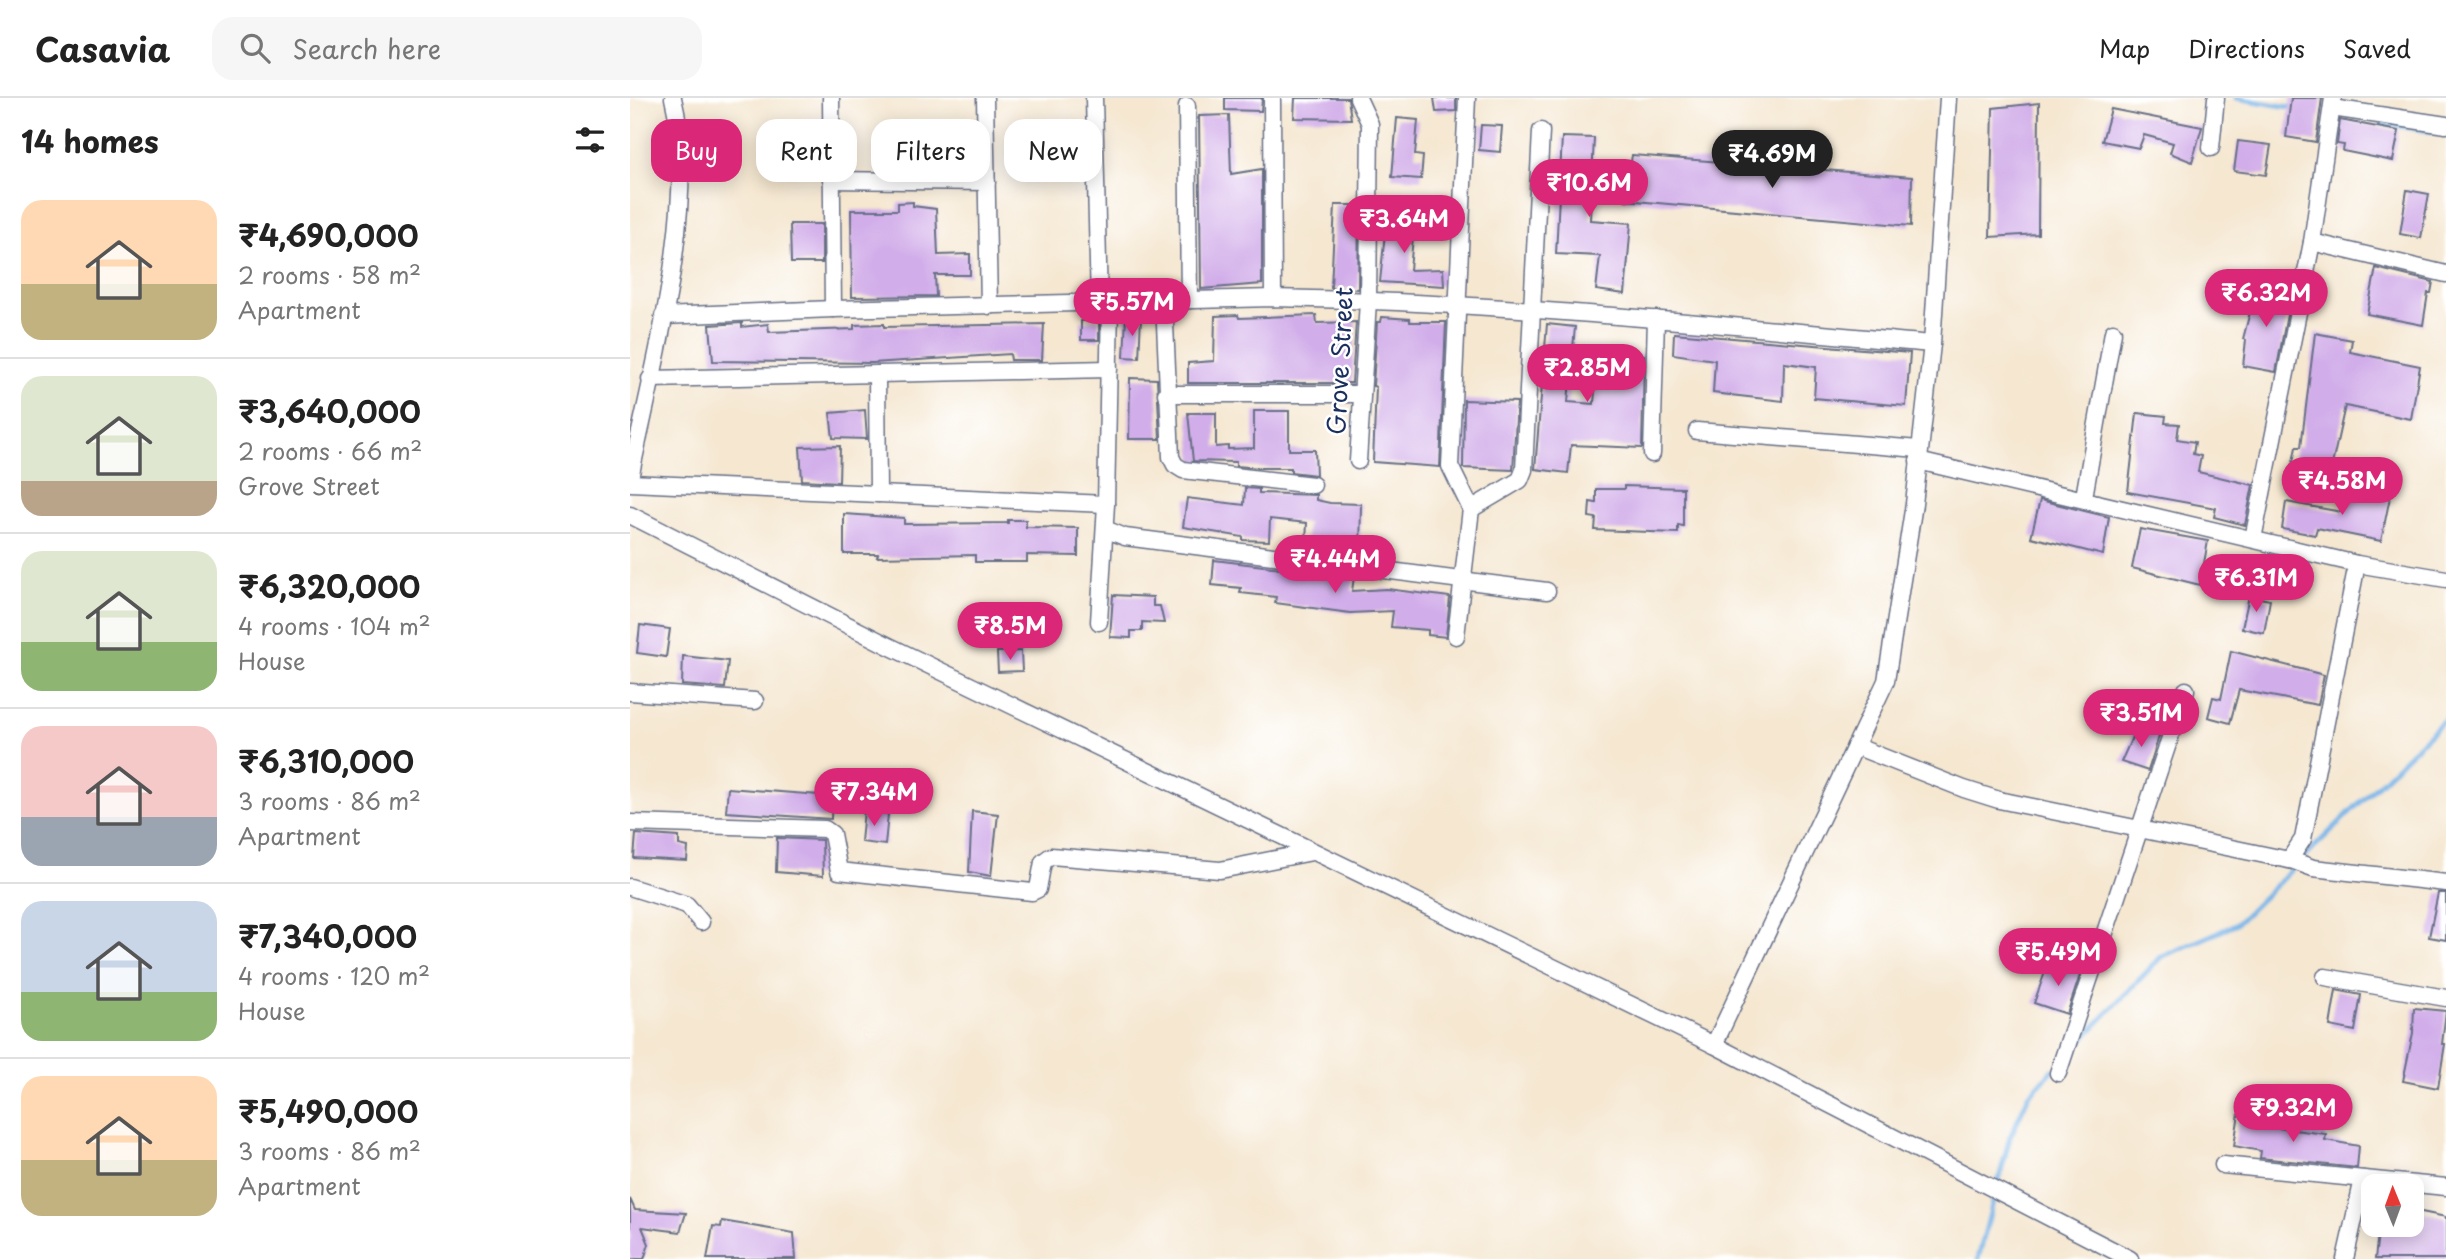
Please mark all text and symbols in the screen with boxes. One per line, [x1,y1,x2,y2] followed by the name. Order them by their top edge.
[212,17,702,80] search box
[35,23,170,73] text: Casavia
[236,29,274,67] icon: search
[292,29,441,68] text: Search here
[2099,30,2150,66] text: Map
[2188,30,2305,66] text: Directions
[2343,30,2411,66] text: Saved
[21,118,159,163] text: 14 homes
[651,119,742,182] chip: Buy
[756,119,857,182] chip: Rent
[871,119,990,182] chip: Filters
[1004,119,1102,182] chip: New
[571,121,609,159] icon: filters
[1715,130,1829,190] pin: ₹4.69M
[1728,135,1816,170] text: ₹4.69M
[1532,159,1646,219] pin: ₹10.6M
[1546,164,1632,199] text: ₹10.6M
[1347,195,1461,255] pin: ₹3.64M
[1359,200,1449,235] text: ₹3.64M
[238,212,419,257] text: ₹4,690,000
[77,228,161,312] icon: home
[238,257,421,292] text: 2 rooms · 58 m²
[2209,270,2323,329] pin: ₹6.32M
[2221,274,2311,309] text: ₹6.32M
[1075,278,1189,338] pin: ₹5.57M
[1090,283,1174,318] text: ₹5.57M
[1317,286,1361,436] street label: Grove Street
[238,292,361,327] text: Apartment
[1530,344,1644,404] pin: ₹2.85M
[1543,349,1631,384] text: ₹2.85M
[238,388,421,433] text: ₹3,640,000
[77,404,161,488] icon: home
[238,433,422,468] text: 2 rooms · 66 m²
[2285,458,2399,517] pin: ₹4.58M
[2298,462,2386,497] text: ₹4.58M
[238,468,380,503] text: Grove Street
[1278,536,1392,595] pin: ₹4.44M
[1290,540,1380,575] text: ₹4.44M
[2199,554,2313,614] pin: ₹6.31M
[2214,559,2298,594] text: ₹6.31M
[238,563,420,608] text: ₹6,320,000
[77,579,161,663] icon: home
[961,602,1059,662] pin: ₹8.5M
[973,607,1047,642] text: ₹8.5M
[238,608,431,643] text: 4 rooms · 104 m²
[238,643,305,678] text: House
[2084,690,2198,749] pin: ₹3.51M
[2099,694,2183,729] text: ₹3.51M
[238,738,414,783] text: ₹6,310,000
[77,754,161,838] icon: home
[817,768,931,828] pin: ₹7.34M
[830,773,918,808] text: ₹7.34M
[238,783,421,818] text: 3 rooms · 86 m²
[238,818,361,853] text: Apartment
[238,913,417,958] text: ₹7,340,000
[2001,928,2115,988] pin: ₹5.49M
[77,929,161,1013] icon: home
[2015,933,2101,968] text: ₹5.49M
[238,958,430,993] text: 4 rooms · 120 m²
[238,993,305,1028] text: House
[2236,1084,2350,1144] pin: ₹9.32M
[238,1088,418,1133] text: ₹5,490,000
[2250,1089,2336,1124] text: ₹9.32M
[77,1104,161,1188] icon: home
[238,1133,421,1168] text: 3 rooms · 86 m²
[238,1168,361,1203] text: Apartment
[2361,1174,2424,1237] north arrow
[2361,1174,2424,1237] map controls

